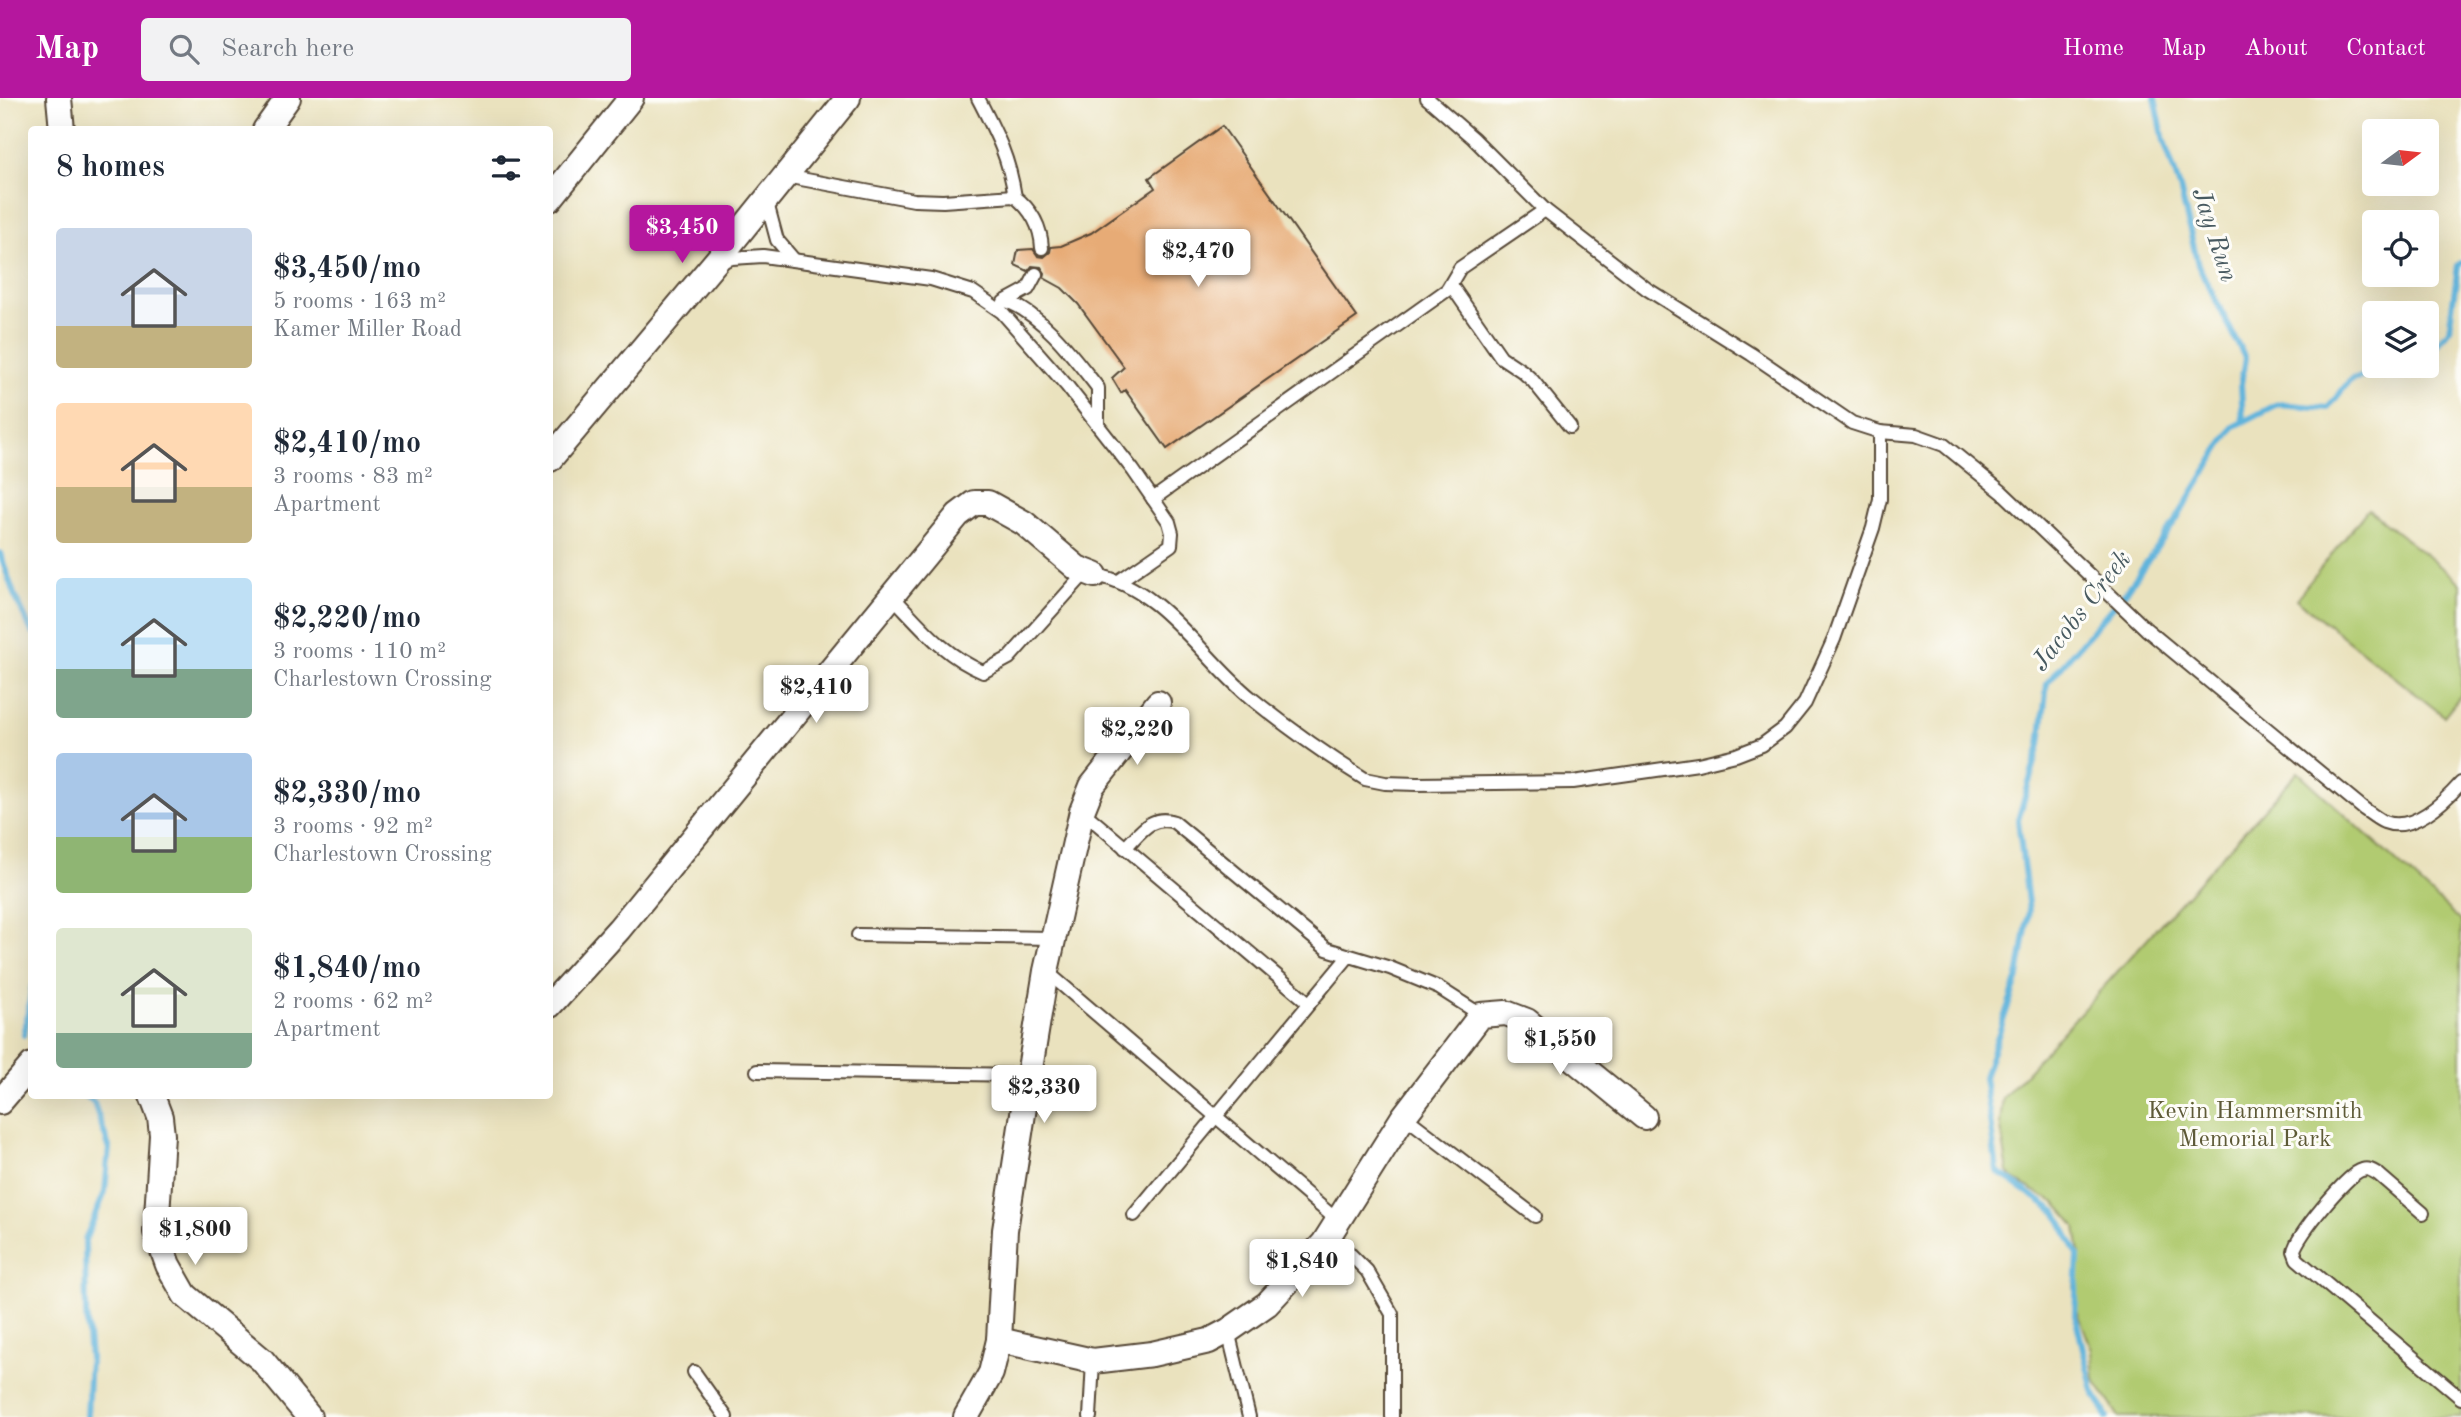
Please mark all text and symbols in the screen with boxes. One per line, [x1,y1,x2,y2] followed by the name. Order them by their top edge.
[141,18,631,81] search box
[165,30,203,68] icon: search
[35,33,99,66] text: Map
[221,36,354,62] text: Search here
[2063,37,2124,61] text: Home
[2162,37,2206,61] text: Map
[2244,37,2308,61] text: About
[2346,37,2426,61] text: Contact
[2362,119,2440,196] north arrow
[2362,119,2439,378] map controls
[487,149,525,187] icon: filters
[56,153,165,183] text: 8 homes
[2187,185,2241,285] water label: Jay Run
[625,206,739,265] pin: $3,450
[2362,210,2439,287] button: locate
[645,216,719,239] text: $3,450
[1141,230,1255,289] pin: $2,470
[1161,240,1235,263] text: $2,470
[273,254,421,284] text: $3,450/mo
[112,256,196,340] icon: home
[273,290,446,313] text: 5 rooms · 163 m²
[2362,301,2439,378] button: layers
[273,318,462,341] text: Kamer Miller Road
[273,429,421,459] text: $2,410/mo
[112,431,196,515] icon: home
[273,465,433,488] text: 3 rooms · 83 m²
[273,493,381,516] text: Apartment
[2027,546,2137,676] water label: Jacobs Creek
[273,604,421,634] text: $2,220/mo
[112,606,196,690] icon: home
[273,640,446,663] text: 3 rooms · 110 m²
[759,666,873,725] pin: $2,410
[273,668,492,691] text: Charlestown Crossing
[779,676,853,699] text: $2,410
[1080,708,1194,767] pin: $2,220
[1100,718,1174,741] text: $2,220
[273,779,421,809] text: $2,330/mo
[112,781,196,865] icon: home
[273,815,433,838] text: 3 rooms · 92 m²
[273,843,492,866] text: Charlestown Crossing
[273,954,421,984] text: $1,840/mo
[112,956,196,1040] icon: home
[273,990,433,1013] text: 2 rooms · 62 m²
[273,1018,381,1041] text: Apartment
[1503,1018,1617,1077] pin: $1,550
[1523,1028,1597,1051] text: $1,550
[987,1066,1101,1125] pin: $2,330
[1007,1076,1081,1099] text: $2,330
[2147,1100,2363,1152] park label: Kevin Hammersmith Memorial Park
[138,1208,252,1267] pin: $1,800
[158,1218,232,1241] text: $1,800
[1245,1240,1359,1299] pin: $1,840
[1265,1250,1339,1273] text: $1,840

